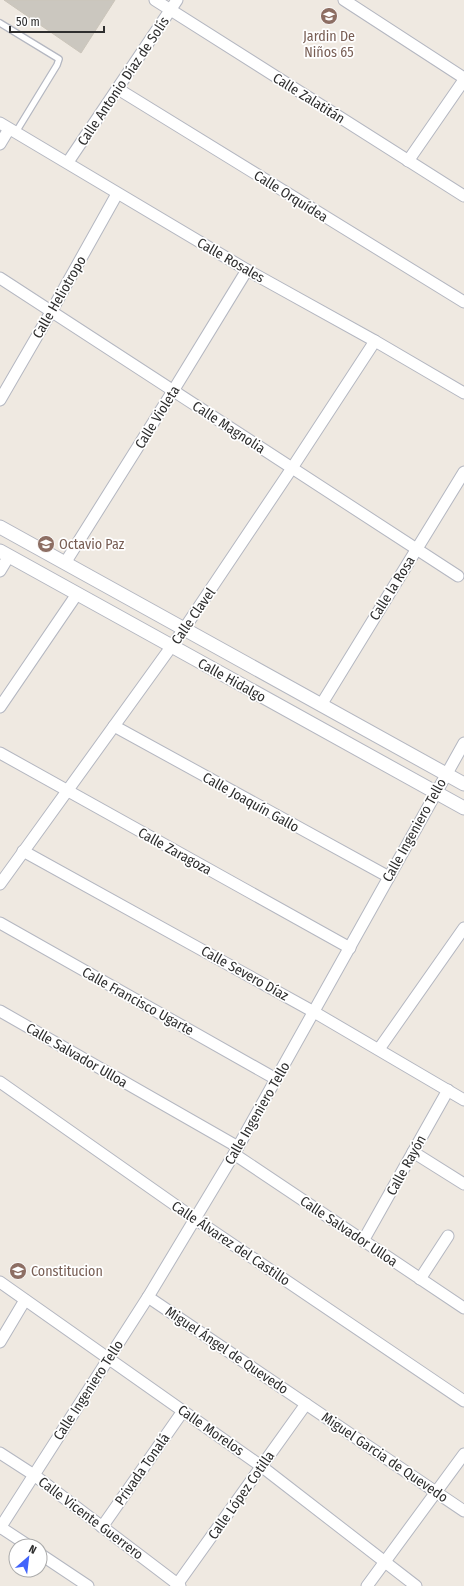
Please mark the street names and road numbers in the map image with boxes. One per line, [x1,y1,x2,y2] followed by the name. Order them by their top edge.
[74,14,173,149] street label: Calle Antonio Díaz de Solís
[270,70,348,127] street label: Calle Zalatitán
[251,167,331,226] street label: Calle Orquídea
[194,234,268,287] street label: Calle Rosales
[29,253,90,342] street label: Calle Heliotropo
[131,382,184,452] street label: Calle Violeta
[189,398,268,457] street label: Calle Magnolia
[366,553,419,624] street label: Calle la Rosa
[168,584,219,648] street label: Calle Clavel
[195,655,269,706] street label: Calle Hidalgo
[200,769,302,836] street label: Calle Joaquín Gallo
[379,775,450,885] street label: Calle Ingeniero Tello
[135,824,215,879] street label: Calle Zaragoza
[198,942,292,1005] street label: Calle Severo Díaz
[79,964,197,1039] street label: Calle Francisco Ugarte
[23,1020,130,1091] street label: Calle Salvador Ulloa
[221,1059,294,1168] street label: Calle Ingeniero Tello
[383,1132,430,1198] street label: Calle Rayón
[297,1192,401,1270] street label: Calle Salvador Ulloa
[168,1197,294,1289] street label: Calle Álvarez del Castillo
[162,1302,292,1398] street label: Miguel Ángel de Quevedo
[50,1337,127,1443] street label: Calle Ingeniero Tello
[174,1401,247,1459] street label: Calle Morelos
[318,1409,451,1506] street label: Miguel Garcia de Quevedo
[111,1430,173,1508] street label: Privada Tonalá
[205,1448,278,1543] street label: Calle López Cotilla
[35,1473,146,1563] street label: Calle Vicente Guerrero

